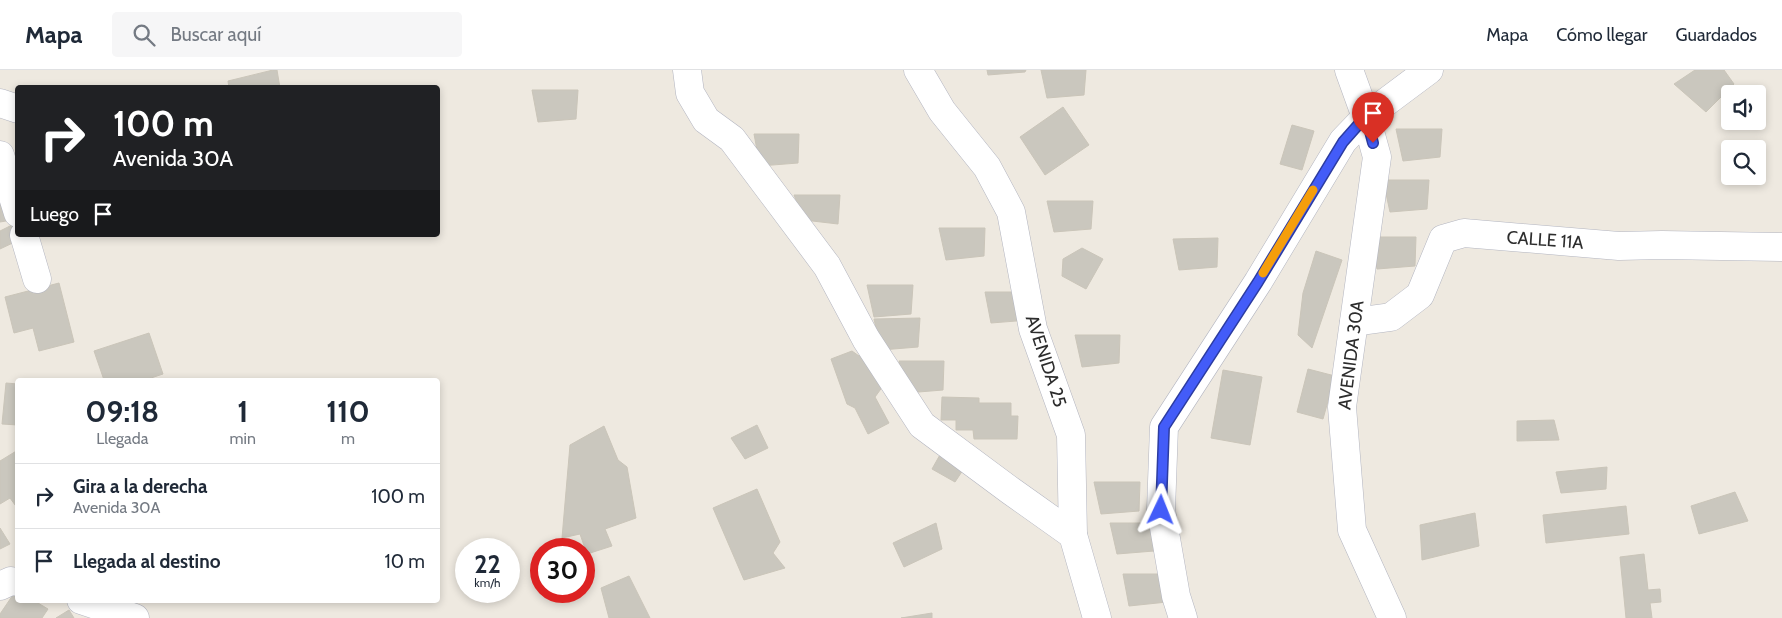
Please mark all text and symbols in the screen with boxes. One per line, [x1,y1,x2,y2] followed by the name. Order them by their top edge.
[112,12,462,57] search box
[25,20,82,49] text: Mapa
[130,21,158,49] icon: search
[170,23,261,46] text: Buscar aquí
[1486,24,1528,46] text: Mapa
[1556,24,1648,46] text: Cómo llegar
[1676,24,1757,46] text: Guardados
[1721,85,1766,185] map controls
[1721,85,1766,130] button: sound
[1352,92,1394,143] pin
[1359,99,1387,127] icon: arrive
[113,102,214,145] text: 100 m
[30,105,95,170] icon: right
[1721,140,1766,185] button: search
[113,145,233,172] text: Avenida 30A
[89,200,117,228] icon: arrive
[30,203,79,226] text: Luego
[1506,226,1584,254] street label: CALLE 11A
[1333,299,1369,411] street label: AVENIDA 30A
[1021,312,1071,410] street label: AVENIDA 25
[85,393,159,430] text: 09:18
[237,393,248,430] text: 1
[326,393,370,430] text: 110
[96,429,148,448] text: Llegada
[230,429,256,448] text: min
[341,429,355,448] text: m
[73,475,208,498] text: Gira a la derecha
[30,482,58,510] icon: right
[1134,483,1186,535] position arrow
[371,485,425,508] text: 100 m
[73,498,160,517] text: Avenida 30A
[530,538,595,603] speed limit sign: 30
[30,547,58,575] icon: arrive
[474,549,501,579] text: 22
[73,550,220,573] text: Llegada al destino
[385,550,425,573] text: 10 m
[474,575,501,590] text: km/h

